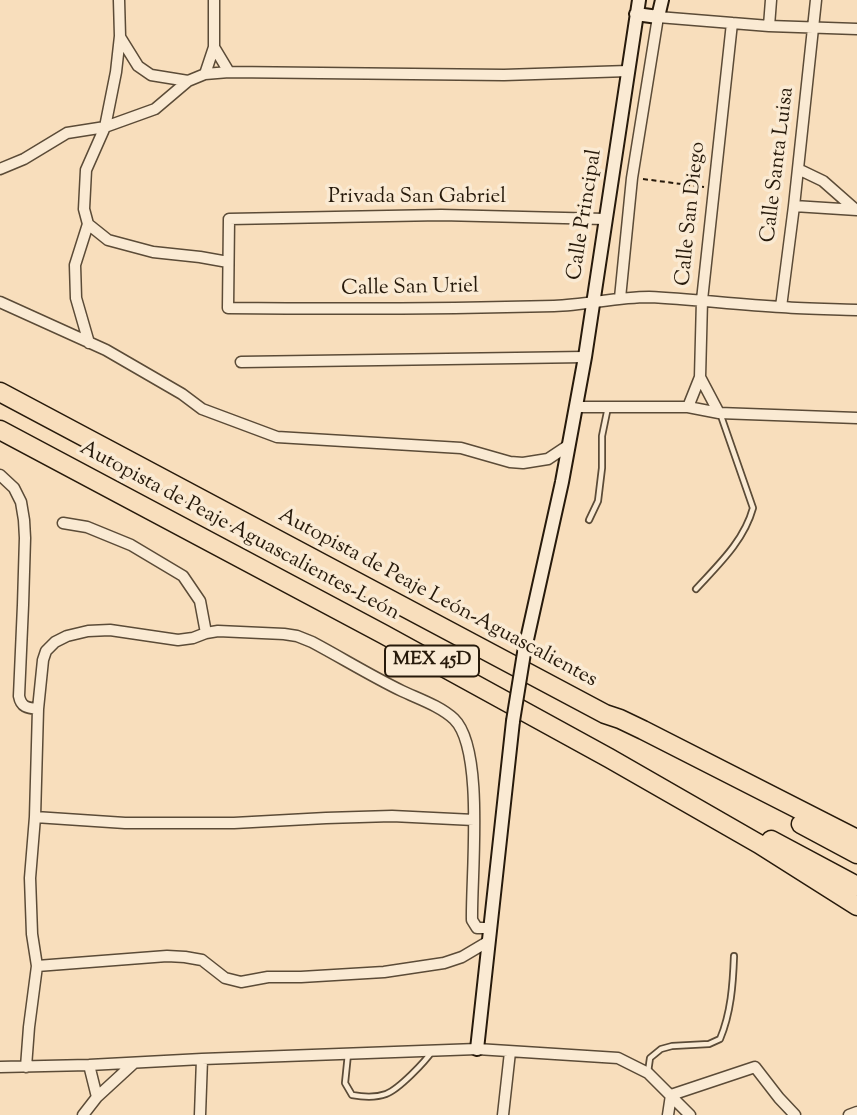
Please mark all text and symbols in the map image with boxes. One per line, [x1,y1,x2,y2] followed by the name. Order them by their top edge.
[757,86,801,244] street label: Calle Santa Luisa
[672,141,712,287] street label: Calle San Diego
[563,148,609,282] street label: Calle Principal
[328,185,506,211] street label: Privada San Gabriel
[341,275,479,303] street label: Calle San Uriel
[75,437,403,627] street label: Autopista de Peaje Aguascalientes-León
[273,504,601,694] street label: Autopista de Peaje León-Aguascalientes
[385,646,479,676] road number: MEX 45D

